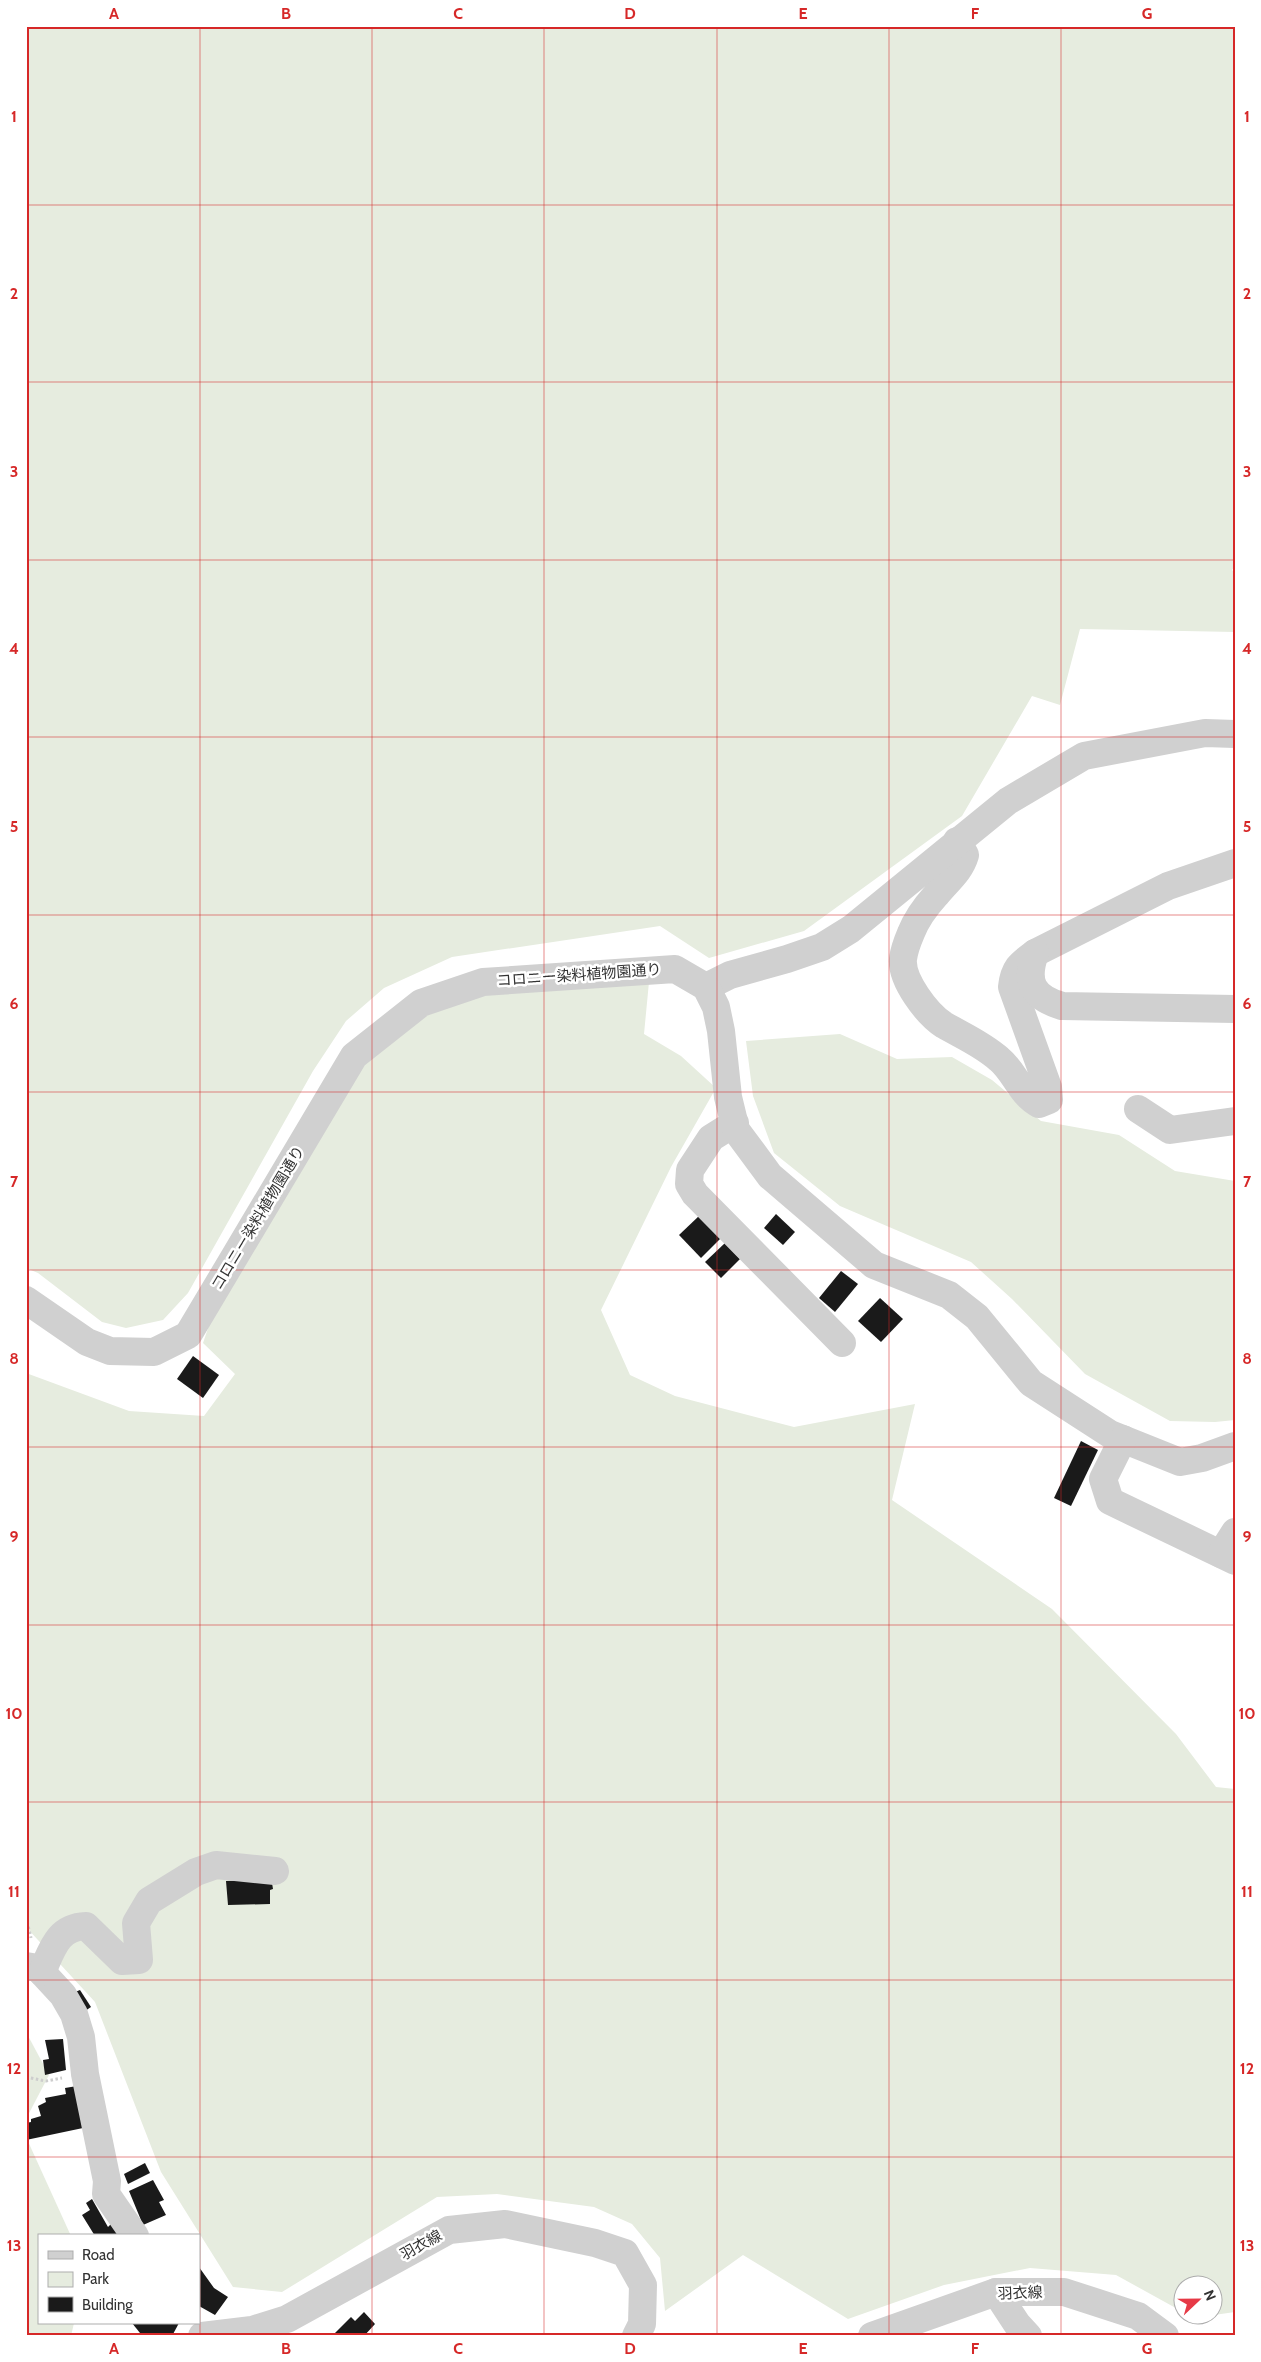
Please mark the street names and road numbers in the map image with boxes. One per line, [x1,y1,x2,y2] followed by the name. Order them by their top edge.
[496,960,662,990] street label: コロニー染料植物園通り
[208,1143,308,1293] street label: コロニー染料植物園通り
[397,2226,445,2264] street label: 羽衣線
[997,2283,1043,2303] street label: 羽衣線

